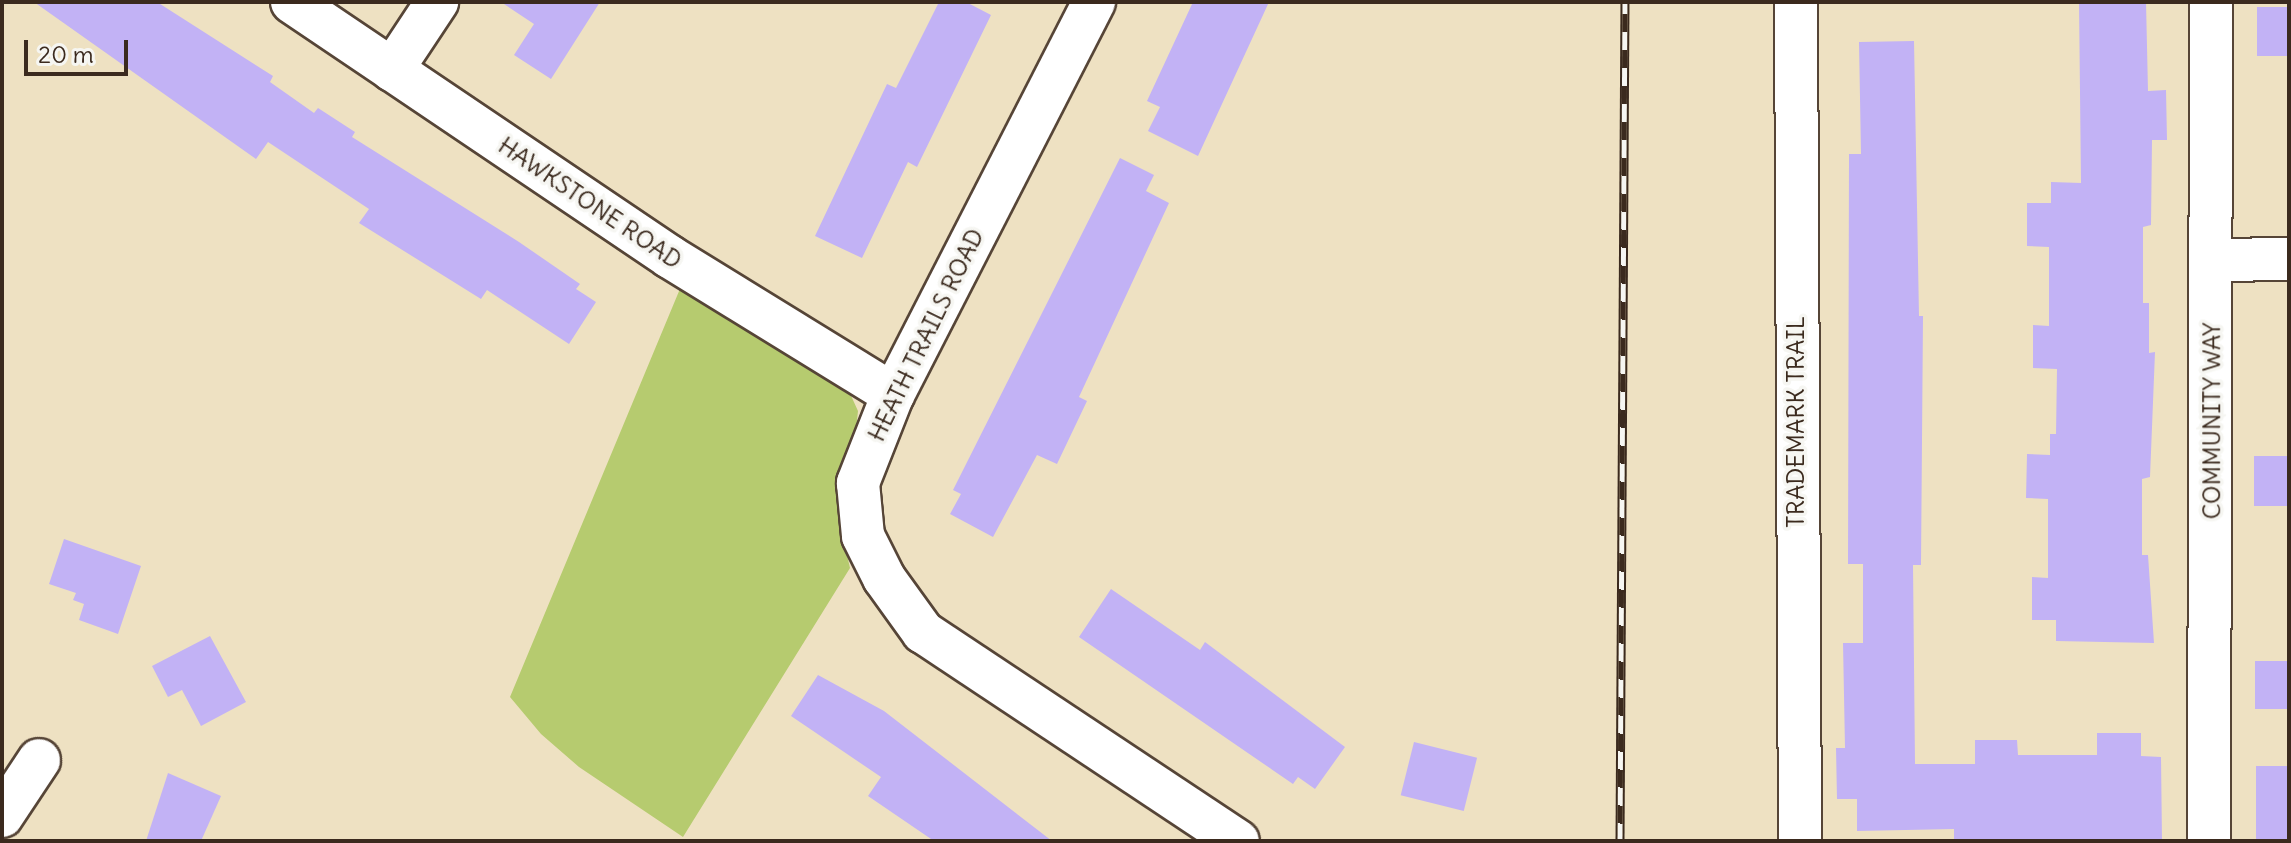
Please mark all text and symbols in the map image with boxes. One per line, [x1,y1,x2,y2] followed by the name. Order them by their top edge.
[28,24,132,74] scale bar
[38,39,94,69] text: 20 m
[493,131,687,275] street label: HAWKSTONE ROAD
[862,224,990,446] street label: HEATH TRAILS ROAD
[1782,316,1810,528] street label: TRADEMARK TRAIL
[2198,323,2226,519] street label: COMMUNITY WAY

